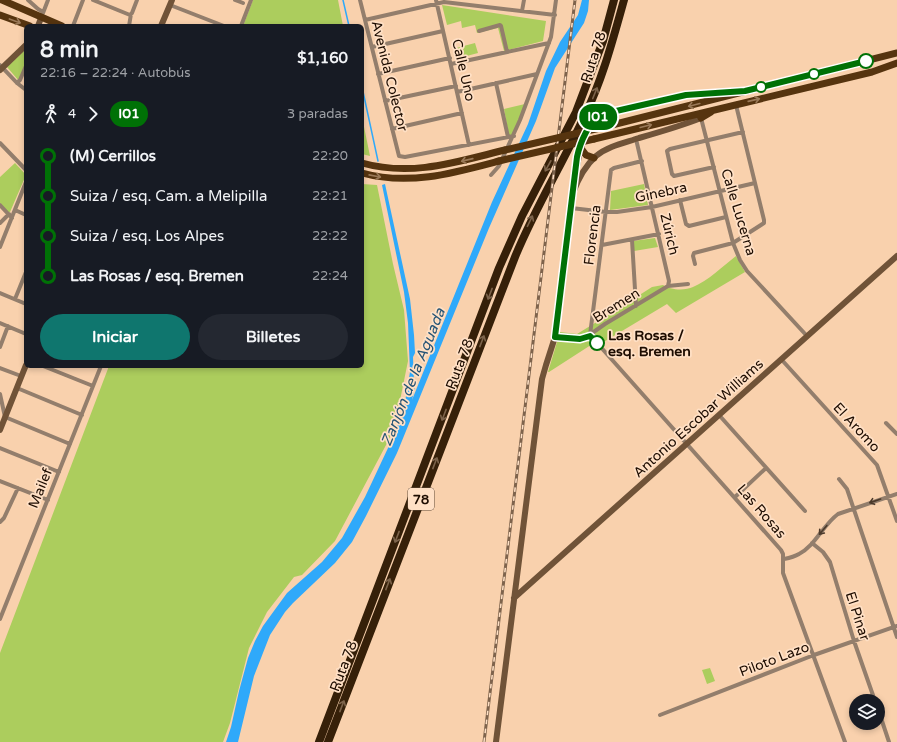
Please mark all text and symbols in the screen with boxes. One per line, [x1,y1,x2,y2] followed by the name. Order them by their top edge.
[9,17,21,25] one-way arrow
[368,19,412,134] street label: Avenida Colector
[577,29,610,85] street label: Ruta 78
[40,37,99,63] text: 8 min
[448,37,479,103] street label: Calle Uno
[297,49,348,67] text: $1,160
[858,53,874,69] unlabelled marker
[40,65,190,81] text: 22:16 – 22:24 · Autobús
[808,68,820,80] unlabelled marker
[755,81,767,93] unlabelled marker
[592,87,600,99] one-way arrow
[747,96,760,103] one-way arrow
[688,102,701,109] one-way arrow
[40,103,62,125] icon: walk
[82,103,104,125] icon: forward
[575,104,621,130] line badge: I01
[118,105,140,122] text: I01
[68,106,76,122] text: 4
[287,106,348,122] text: 3 paradas
[587,108,609,125] text: I01
[639,122,652,130] one-way arrow
[70,147,156,165] text: (M) Cerrillos
[312,148,348,164] text: 22:20
[461,156,474,164] one-way arrow
[544,160,552,172] one-way arrow
[717,167,760,258] street label: Calle Lucerna
[369,172,382,180] one-way arrow
[634,179,689,206] street label: Ginebra
[70,187,267,205] text: Suiza / esq. Cam. a Melipilla
[312,188,348,204] text: 22:21
[580,204,605,266] street label: Florencia
[656,212,683,257] street label: Zúrich
[527,215,534,227] one-way arrow
[70,227,224,245] text: Suiza / esq. Los Alpes
[312,228,348,244] text: 22:22
[70,267,244,285] text: Las Rosas / esq. Bremen
[312,268,348,284] text: 22:24
[590,284,643,326] street label: Bremen
[485,287,493,299] one-way arrow
[377,305,449,449] water label: Zanjón de la Aguada
[40,314,190,360] button: Iniciar
[198,314,348,360] button: Billetes
[608,327,691,360] place label: Las Rosas / esq. Bremen
[589,335,605,351] marker: Las Rosas / esq. Bremen
[442,336,477,392] street label: Ruta 78
[478,336,486,348] one-way arrow
[630,355,767,481] street label: Antonio Escobar Williams
[829,399,884,456] street label: El Aromo
[439,409,447,421] one-way arrow
[431,457,439,469] one-way arrow
[25,465,56,511] street label: Mailef
[734,481,790,542] street label: Las Rosas
[408,488,434,510] road number: 78
[870,498,882,506] one-way arrow
[818,525,827,536] one-way arrow
[393,530,401,542] one-way arrow
[385,579,393,591] one-way arrow
[842,589,874,643] street label: El Pinar
[326,638,361,694] street label: Ruta 78
[737,638,812,681] street label: Piloto Lazo
[849,694,885,730] map controls
[849,694,885,730] button: layers
[338,700,346,712] one-way arrow

